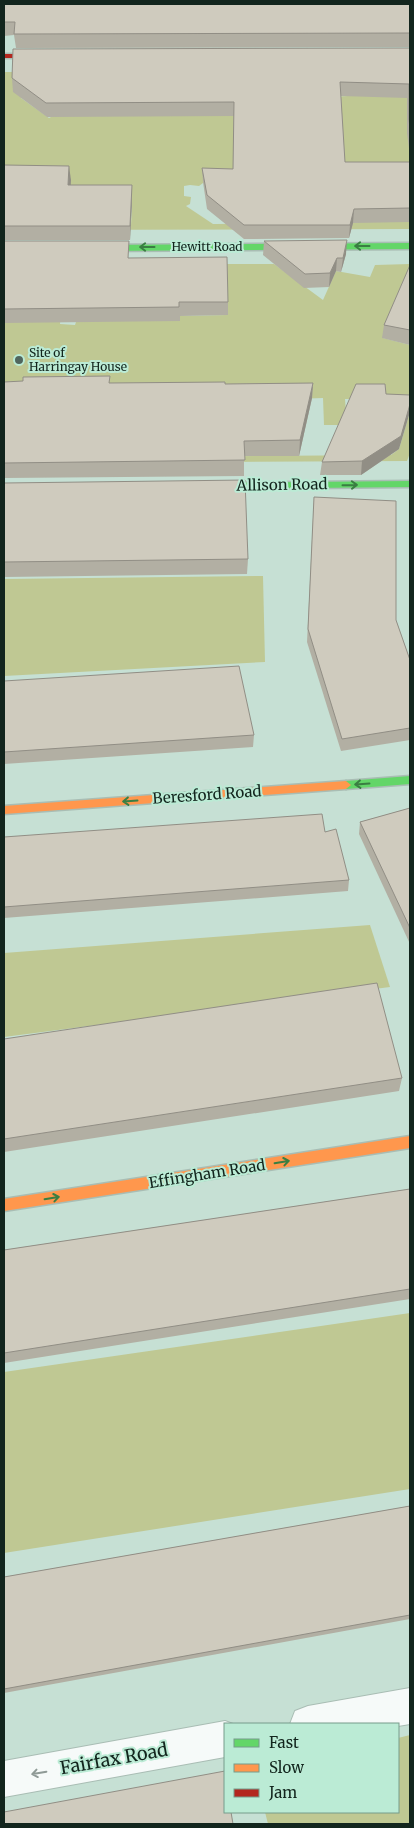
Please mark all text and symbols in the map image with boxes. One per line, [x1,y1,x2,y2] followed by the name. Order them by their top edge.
[171,239,243,254] street label: Hewitt Road
[354,241,370,251] one-way arrow
[139,242,155,252] one-way arrow
[29,345,127,374] place label: Site of Harringay House
[13,354,25,366] marker: Site of Harringay House
[235,474,328,495] street label: Allison Road
[342,480,358,490] one-way arrow
[354,779,370,788] one-way arrow
[152,781,262,808] street label: Beresford Road
[122,796,138,805] one-way arrow
[147,1155,267,1192] street label: Effingham Road
[273,1157,289,1167] one-way arrow
[44,1193,60,1203] one-way arrow
[224,1723,399,1813] legend
[269,1733,299,1752] text: Fast
[58,1738,170,1779] street label: Fairfax Road
[269,1758,304,1777] text: Slow
[32,1768,48,1778] one-way arrow
[268,1783,297,1802] text: Jam

